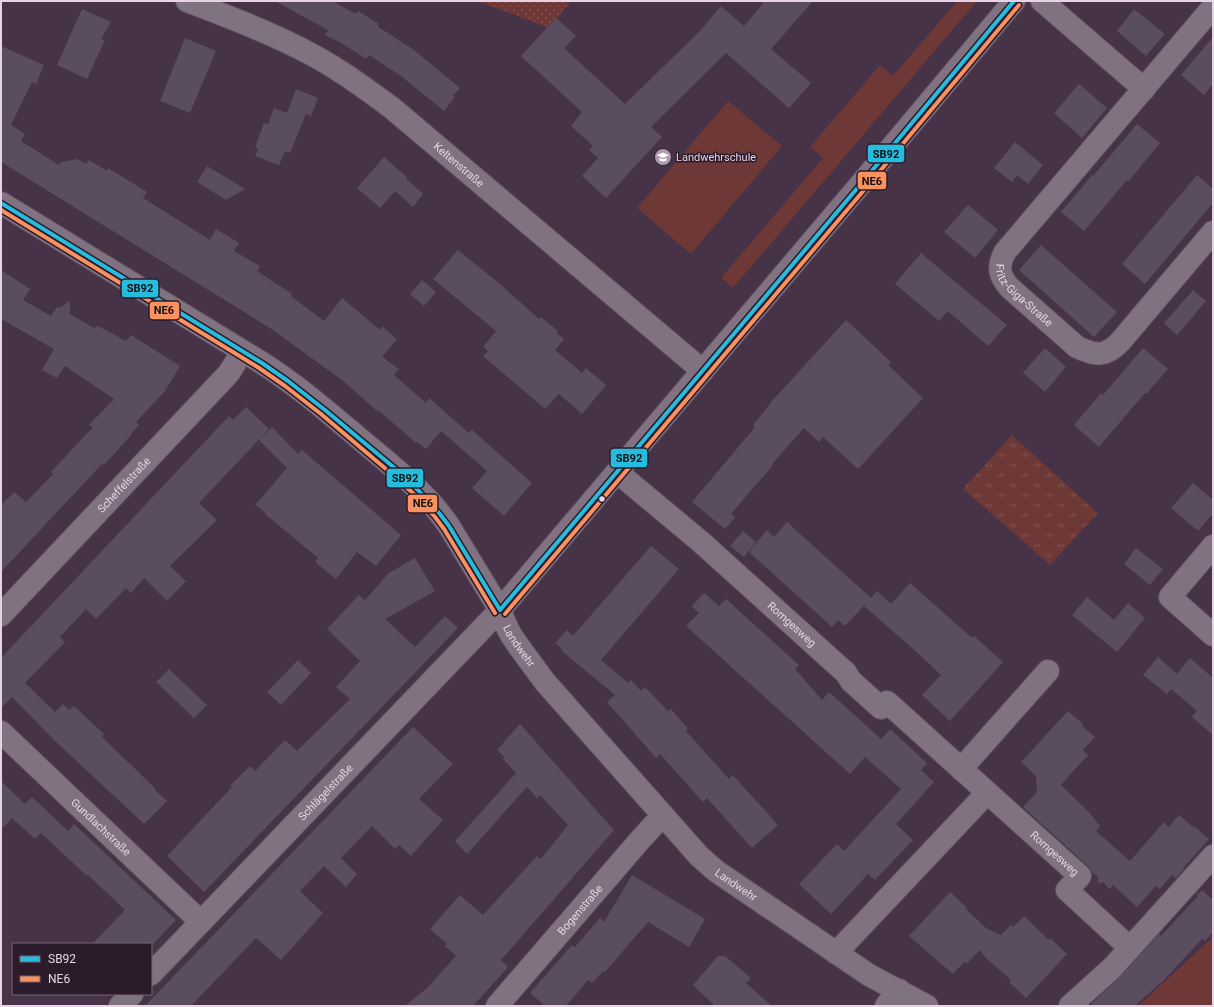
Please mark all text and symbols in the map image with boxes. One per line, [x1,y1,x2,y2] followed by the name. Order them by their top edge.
[431,140,487,190] street label: Keltenstraße
[867,144,905,163] line badge: SB92
[653,147,673,167] school or university icon: Landwehrschule
[873,148,899,161] text: SB92
[676,151,756,164] place label: Landwehrschule
[857,171,887,190] line badge: NE6
[862,175,882,188] text: NE6
[994,263,1056,329] street label: Fritz-Giga-Straße
[121,279,159,298] line badge: SB92
[127,282,153,295] text: SB92
[149,301,180,320] line badge: NE6
[154,304,174,317] text: NE6
[610,448,648,468] line badge: SB92
[616,452,642,465] text: SB92
[95,454,153,515] street label: Scheffelstraße
[386,468,424,488] line badge: SB92
[392,472,418,485] text: SB92
[407,494,438,513] line badge: NE6
[597,494,607,504] unlabelled marker
[413,497,433,510] text: NE6
[765,599,819,649] street label: Romgesweg
[500,623,538,669] street label: Landwehr
[295,761,355,823] street label: Schlägelstraße
[68,796,134,859] street label: Gundlachstraße
[1028,828,1082,878] street label: Romgesweg
[713,866,760,904] street label: Landwehr
[555,882,605,938] street label: Bogenstraße
[12,943,152,995] legend
[48,952,76,966] text: SB92
[48,972,70,986] text: NE6

